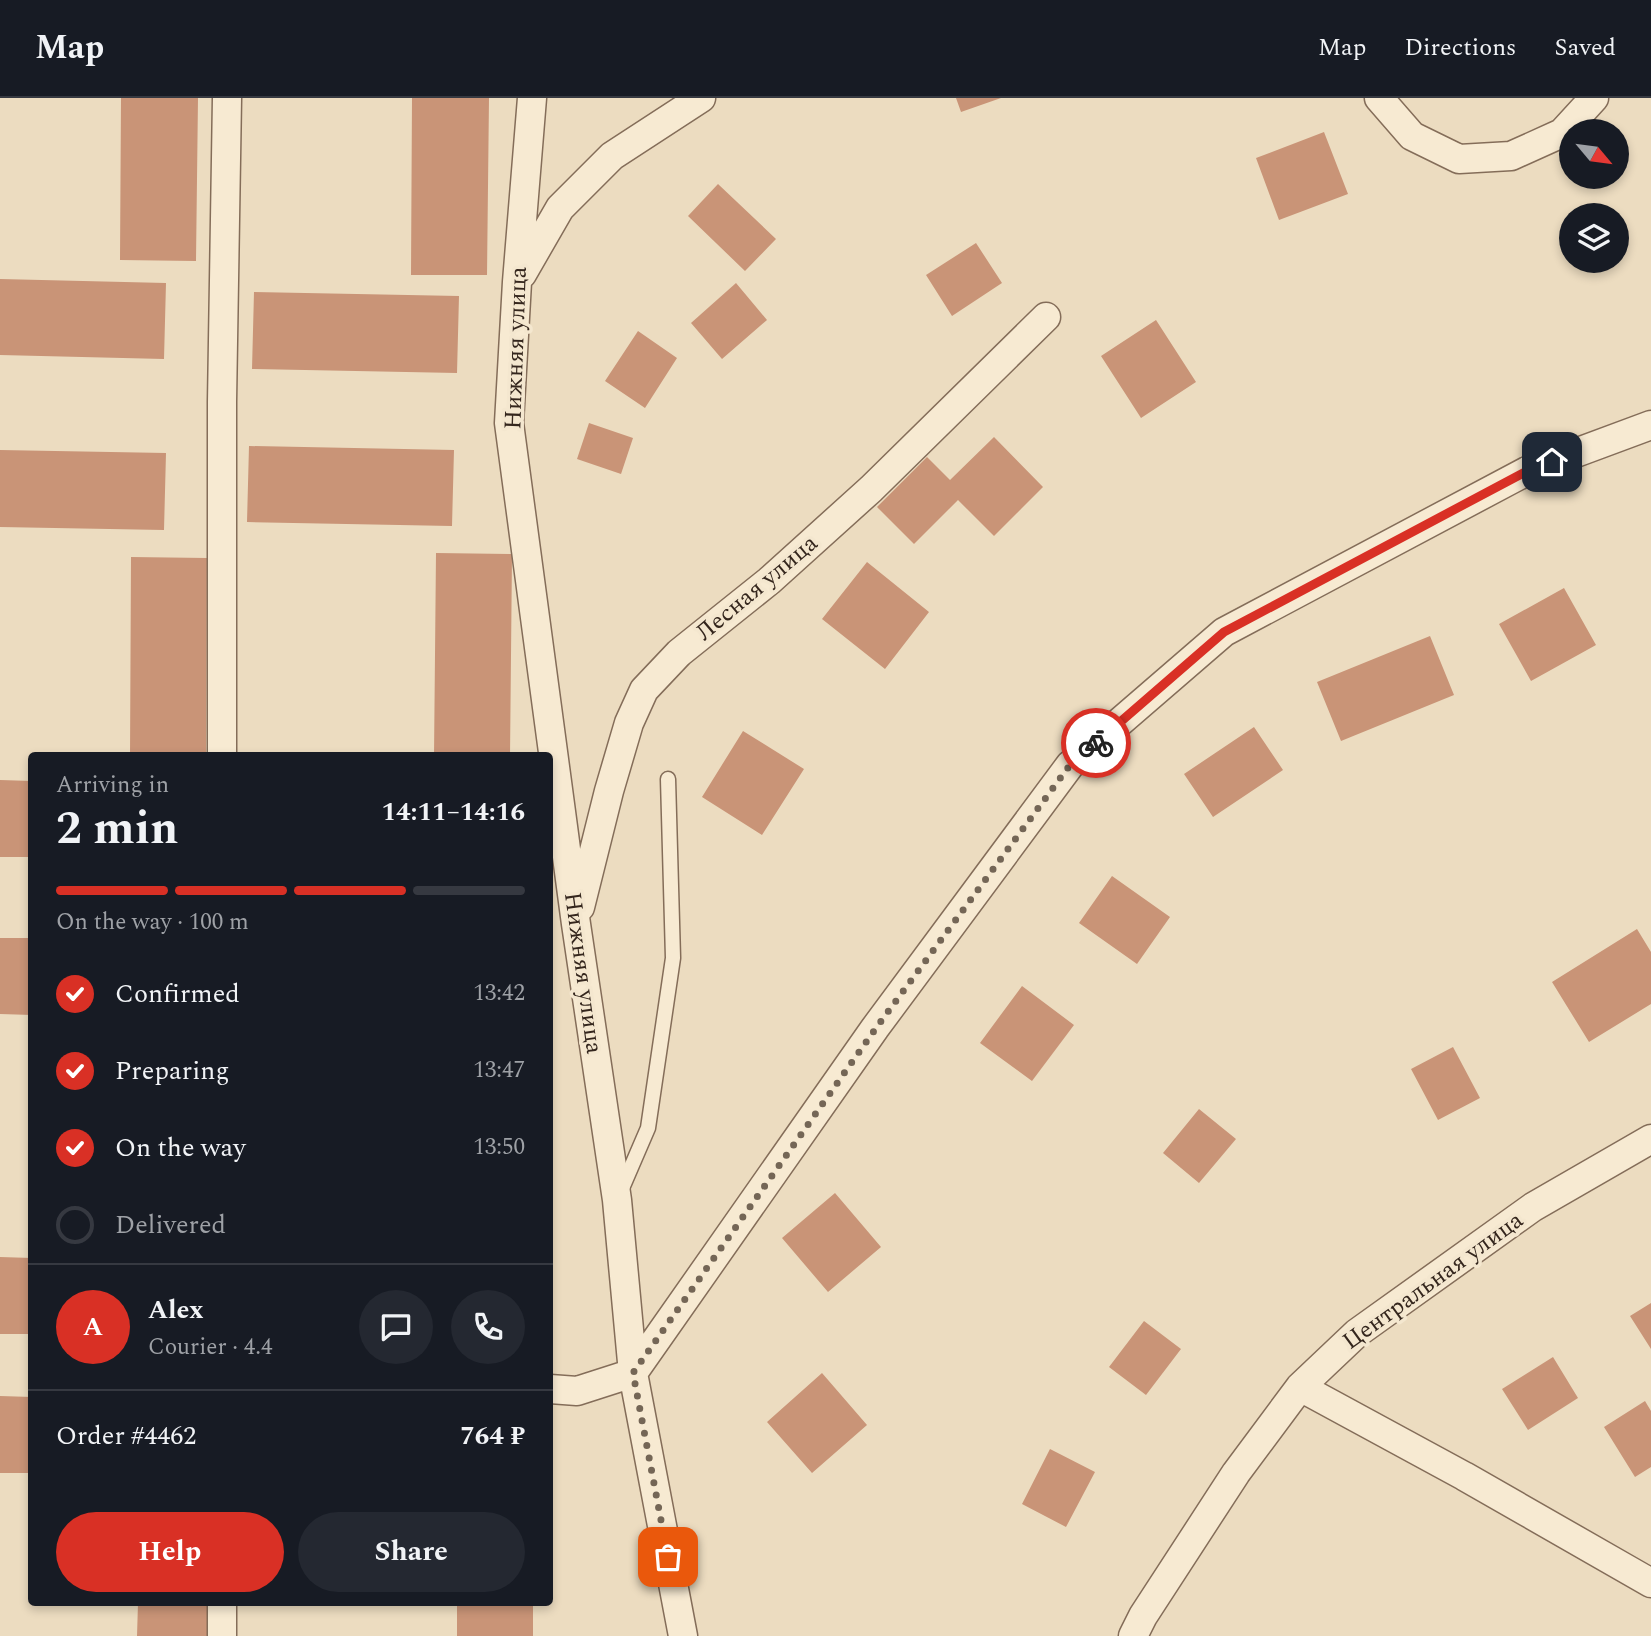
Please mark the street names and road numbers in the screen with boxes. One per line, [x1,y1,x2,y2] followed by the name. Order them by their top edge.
[495,266,537,430] street label: Нижняя улица
[688,526,826,650] street label: Лесная улица
[554,890,612,1057] street label: Нижняя улица
[1335,1203,1531,1359] street label: Центральная улица

